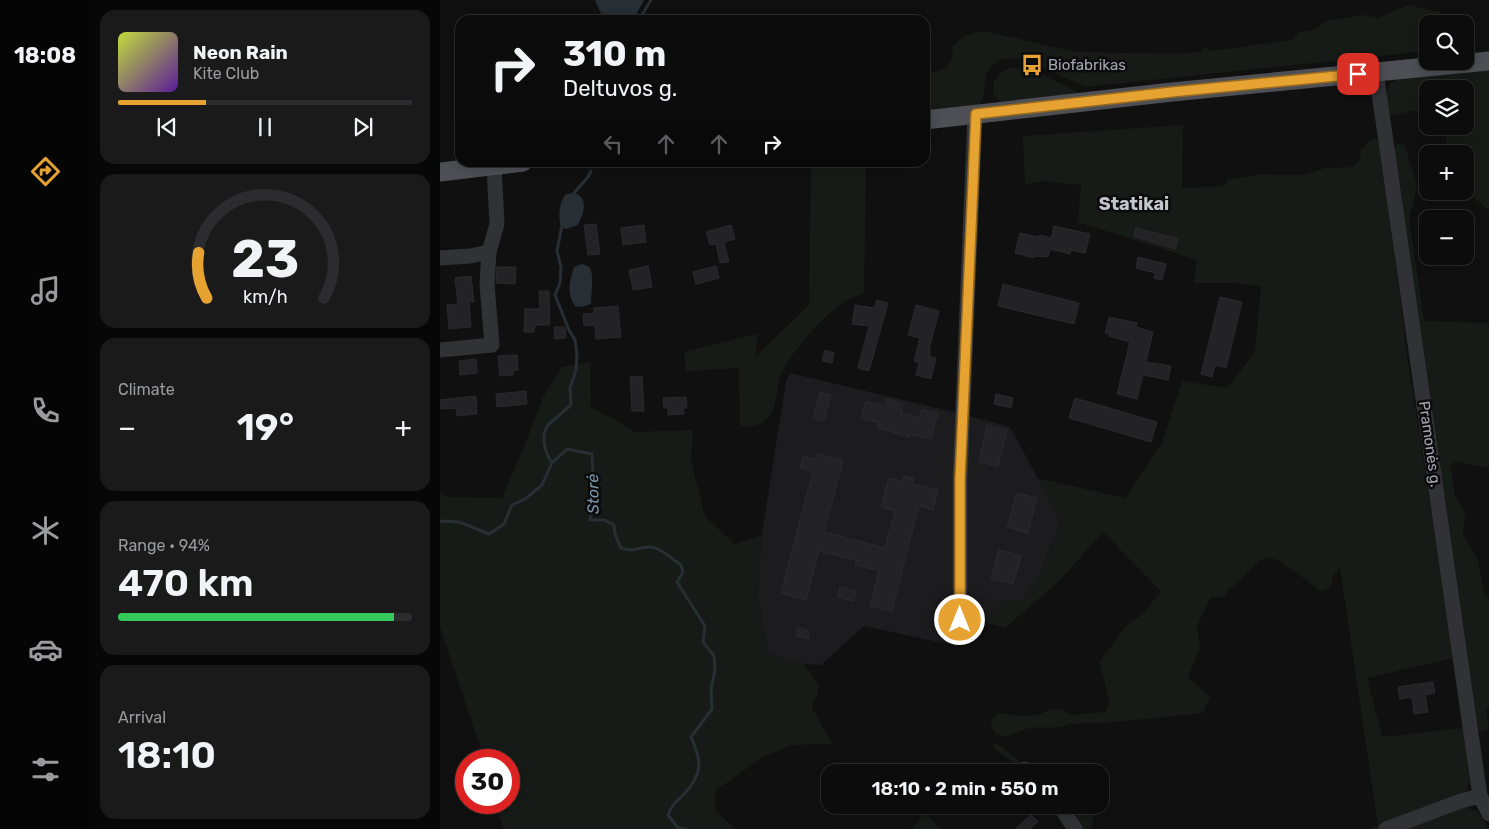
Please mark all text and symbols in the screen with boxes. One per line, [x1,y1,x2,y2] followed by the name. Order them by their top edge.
[1419,15,1474,265] map controls
[1419,15,1474,70] button: search
[563,33,666,75] text: 310 m
[480,35,545,100] icon: right
[193,41,288,64] text: Neon Rain
[14,42,76,69] text: 18:08
[1019,52,1045,78] bus stop icon: Biofabrikas
[1337,53,1379,95] pin
[1048,56,1126,74] place label: Biofabrikas
[1344,60,1372,88] icon: arrive
[193,64,259,83] text: Kite Club
[563,75,677,102] text: Deltuvos g.
[1419,80,1474,135] button: layers
[153,113,181,141] icon: previous
[251,113,279,141] icon: pause
[349,113,377,141] icon: next
[599,130,627,158] icon: left
[652,130,680,158] icon: ahead
[705,130,733,158] icon: ahead
[758,130,786,158] icon: right
[1419,145,1474,200] button: +
[28,154,63,189] icon: directions
[1099,193,1169,215] district label: Statikai
[1419,210,1474,265] button: −
[231,228,299,290] text: 23
[28,273,63,308] icon: music
[243,286,287,307] text: km/h
[118,380,175,399] text: Climate
[28,393,63,428] icon: phone
[1415,400,1445,488] street label: Pramonės g.
[237,404,294,450] text: 19°
[118,411,136,444] text: −
[395,411,412,444] text: +
[583,474,603,514] water label: Storė
[28,513,63,548] icon: climate
[118,536,210,555] text: Range · 94%
[118,560,254,606] text: 470 km
[933,593,985,645] position arrow
[28,632,63,667] icon: car
[118,708,166,727] text: Arrival
[118,732,216,778] text: 18:10
[455,749,520,814] speed limit sign: 30
[28,752,63,787] icon: filters
[871,777,1059,800] text: 18:10 · 2 min · 550 m

